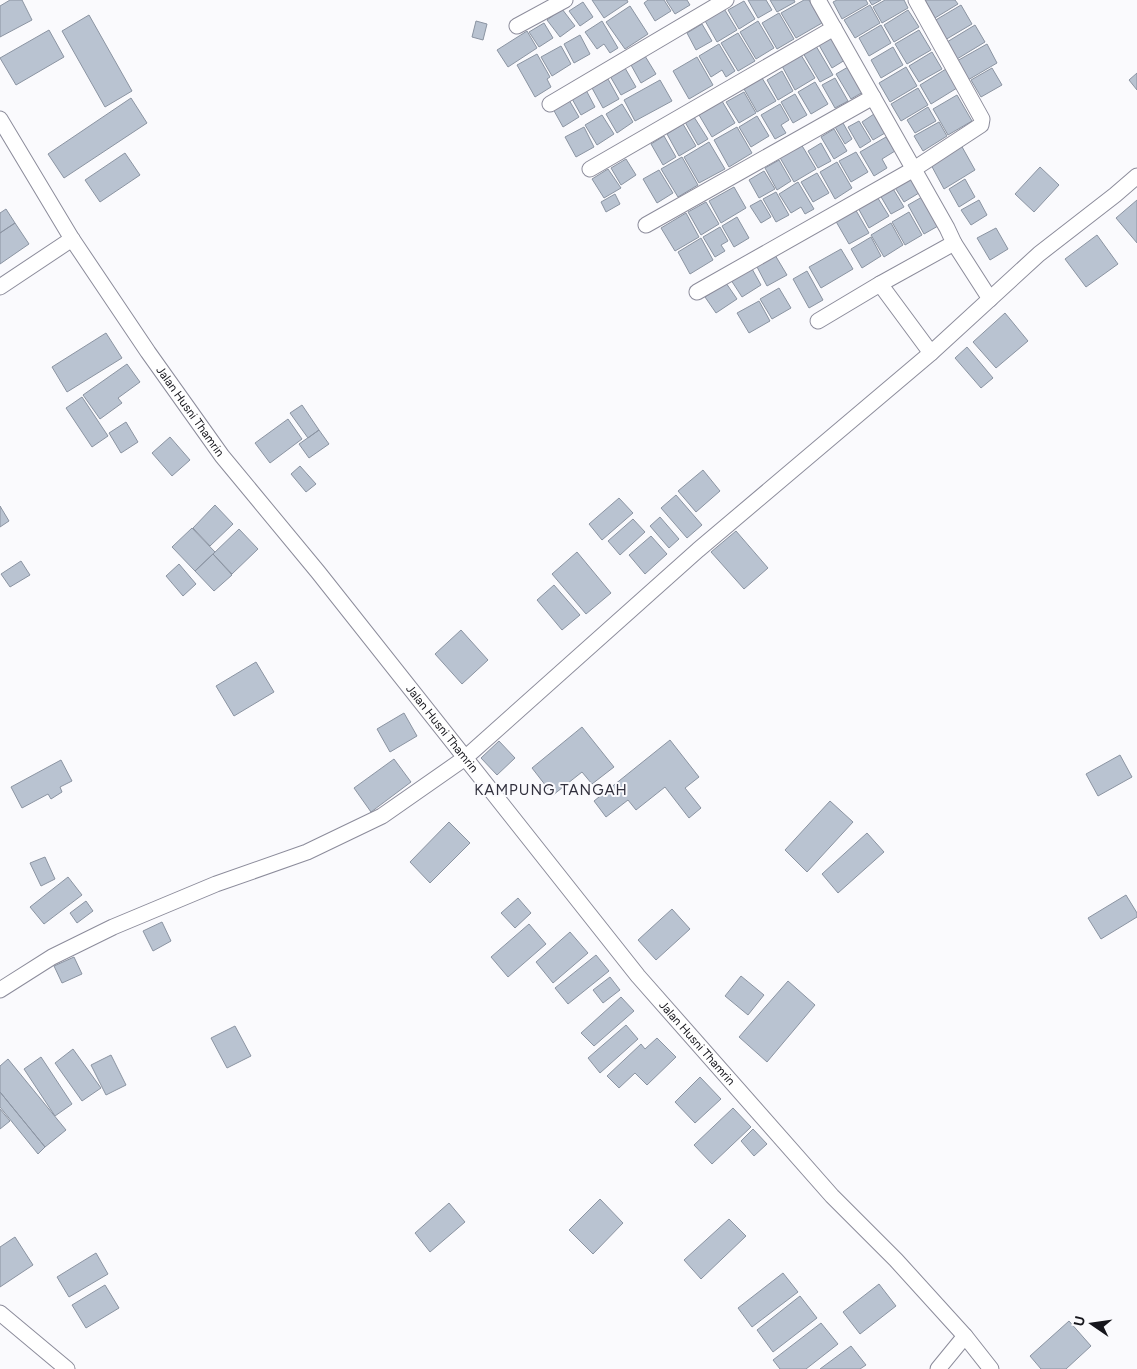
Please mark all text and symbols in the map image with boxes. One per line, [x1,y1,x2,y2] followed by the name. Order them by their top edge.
[153,363,227,460] street label: Jalan Husni Thamrin
[403,682,481,775] street label: Jalan Husni Thamrin
[474,781,628,799] district label: KAMPUNG TANGAH
[656,998,738,1088] street label: Jalan Husni Thamrin
[1067,1299,1117,1349] north arrow
[1070,1314,1089,1328] text: U

